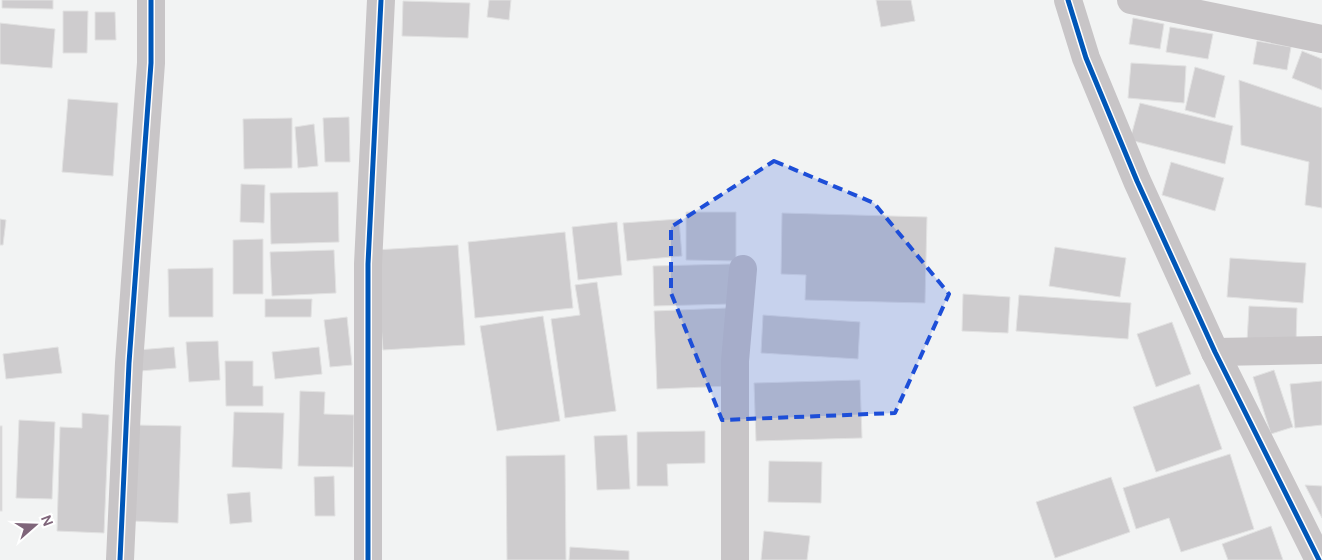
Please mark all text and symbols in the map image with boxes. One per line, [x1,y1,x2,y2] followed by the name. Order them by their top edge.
[10,500,60,550] north arrow
[37,513,57,528] text: N

